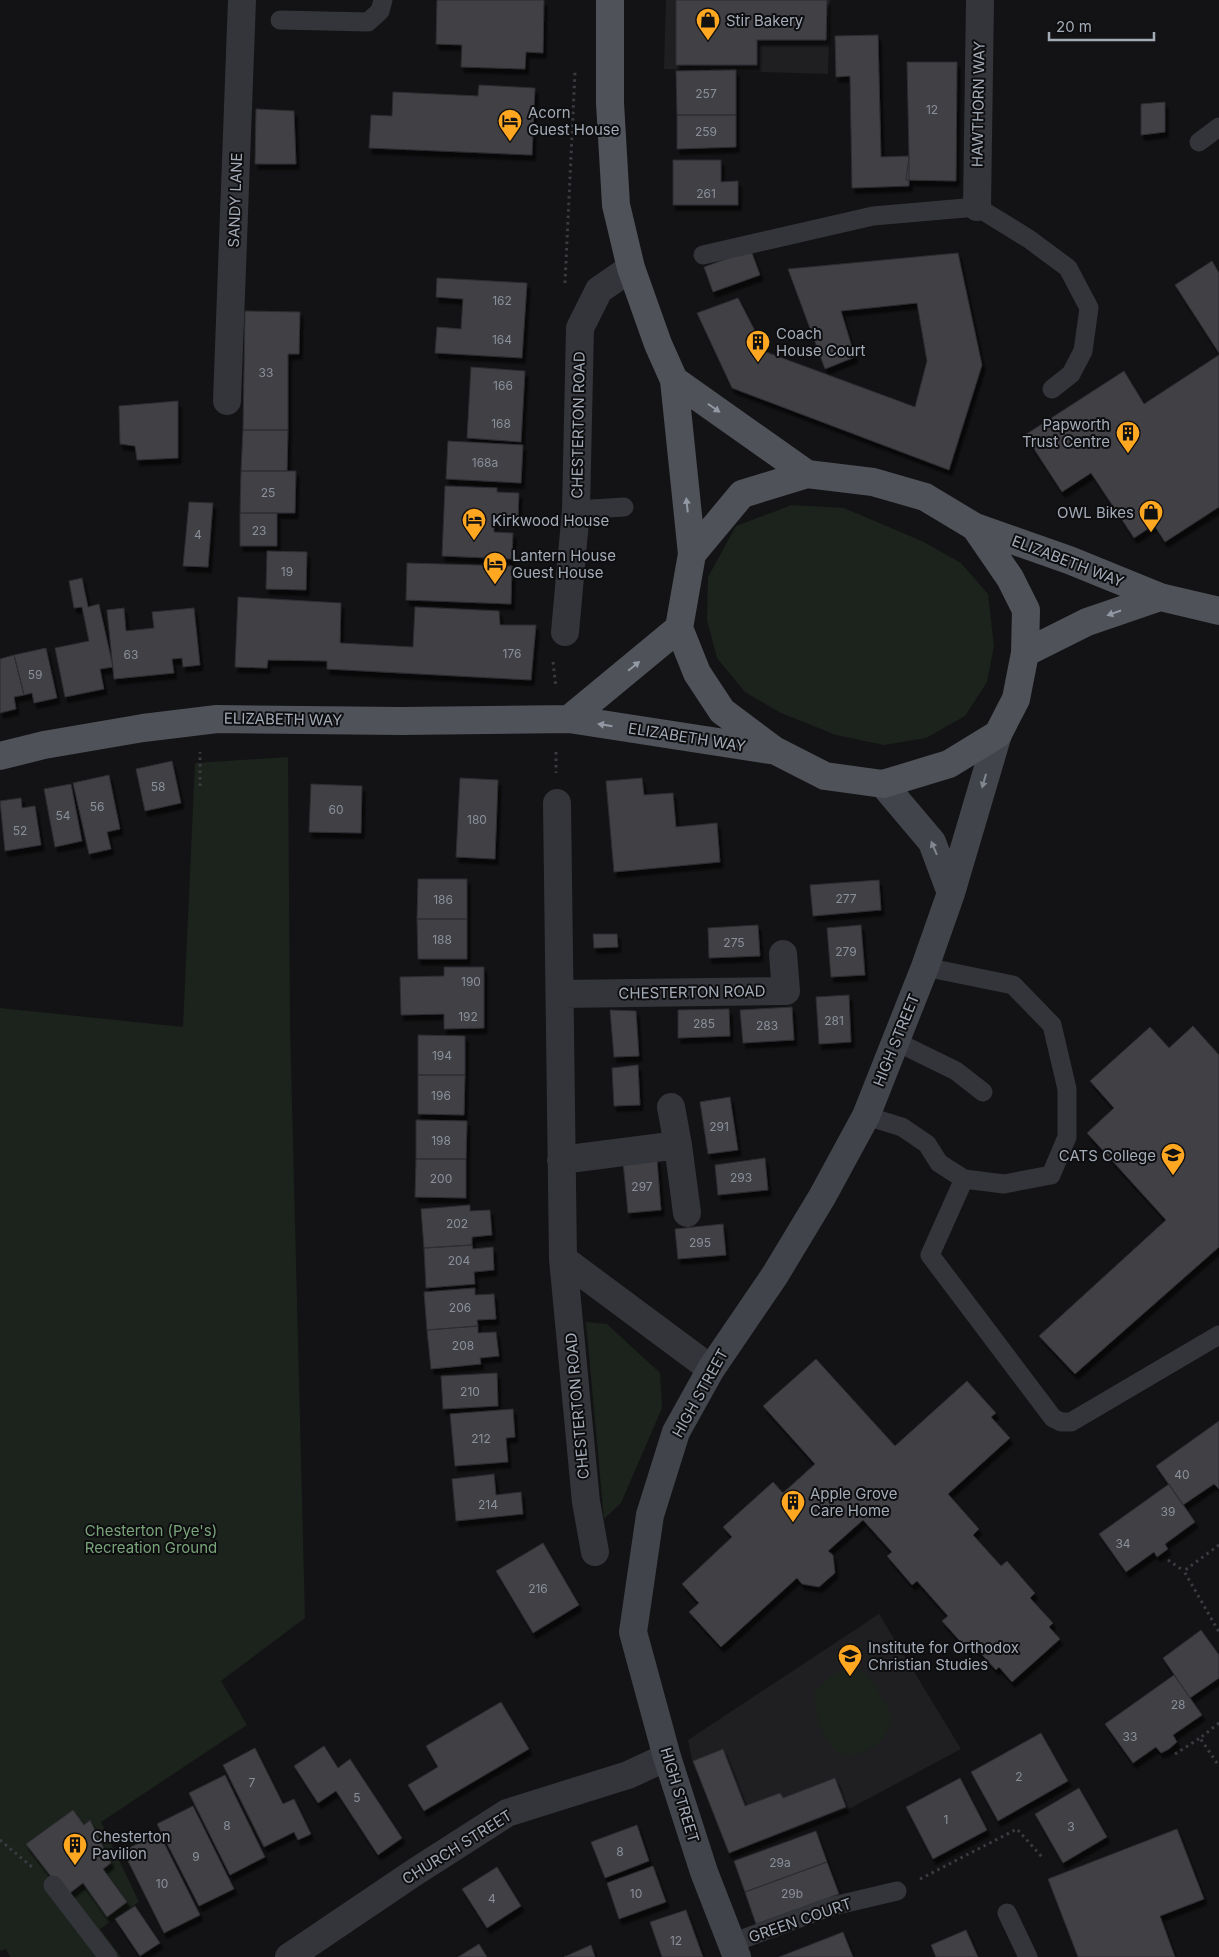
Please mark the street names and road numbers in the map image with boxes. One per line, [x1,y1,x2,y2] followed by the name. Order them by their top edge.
[967,41,989,167] street label: HAWTHORN WAY
[224,152,246,248] street label: SANDY LANE
[567,351,589,499] street label: CHESTERTON ROAD
[1009,531,1127,591] street label: ELIZABETH WAY
[224,708,342,730] street label: ELIZABETH WAY
[627,718,747,756] street label: ELIZABETH WAY
[618,981,766,1003] street label: CHESTERTON ROAD
[869,991,923,1089] street label: HIGH STREET
[561,1332,593,1480] street label: CHESTERTON ROAD
[668,1345,732,1441] street label: HIGH STREET
[657,1745,703,1845] street label: HIGH STREET
[399,1806,515,1888] street label: CHURCH STREET
[746,1894,854,1946] street label: GREEN COURT

